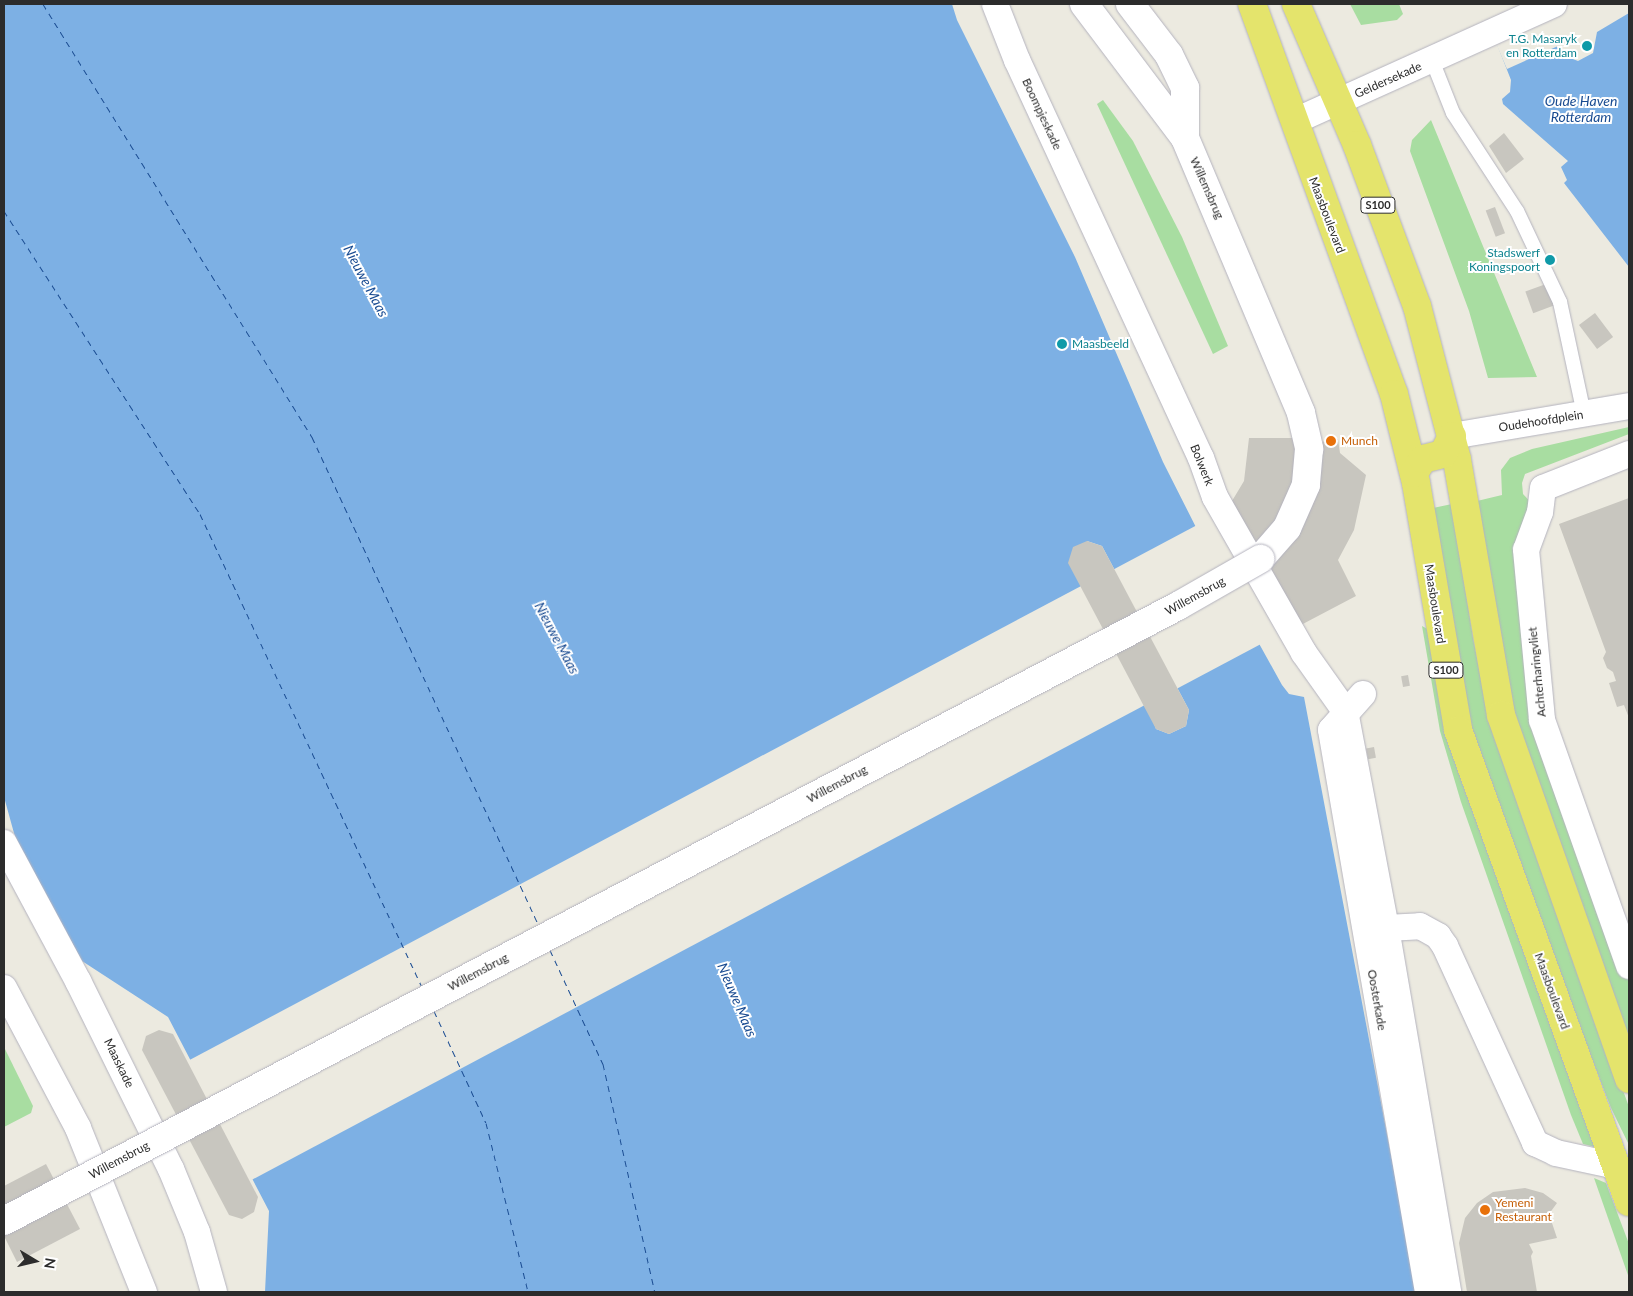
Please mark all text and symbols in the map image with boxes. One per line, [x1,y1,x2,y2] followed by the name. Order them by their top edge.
[1506,32,1577,60] place label: T.G. Masaryk en Rotterdam
[1581,40,1593,52] marker: T.G. Masaryk en Rotterdam
[1352,59,1424,101] street label: Geldersekade
[1019,76,1065,152] street label: Boompjeskade
[1545,93,1617,125] water label: Oude Haven Rotterdam
[1187,155,1227,221] street label: Willemsbrug
[1306,175,1348,255] street label: Maasboulevard
[1359,196,1397,214] road number: S100
[340,242,392,320] water label: Nieuwe Maas
[1469,246,1540,274] place label: Stadswerf Koningspoort
[1544,254,1556,266] marker: Stadswerf Koningspoort
[1072,337,1129,351] place label: Maasbeeld
[1056,338,1068,350] marker: Maasbeeld
[1498,407,1584,435] street label: Oudehoofdplein
[1341,434,1378,448] place label: Munch
[1325,435,1337,447] marker: Munch
[1187,442,1217,488] street label: Bolwerk
[1422,563,1448,645] street label: Maasboulevard
[1162,574,1228,618] street label: Willemsbrug
[531,599,583,677] water label: Nieuwe Maas
[1525,626,1549,718] street label: Achterharingvliet
[1427,662,1465,678] road number: S100
[804,762,870,806] street label: Willemsbrug
[445,950,511,994] street label: Willemsbrug
[1532,951,1572,1031] street label: Maasboulevard
[714,960,760,1040] water label: Nieuwe Maas
[1365,968,1389,1032] street label: Oosterkade
[101,1036,137,1090] street label: Maaskade
[86,1138,152,1182] street label: Willemsbrug
[1495,1196,1552,1224] place label: Yemeni Restaurant
[1479,1204,1491,1216] marker: Yemeni Restaurant
[10,1236,60,1286] north arrow
[41,1257,60,1270] text: N

